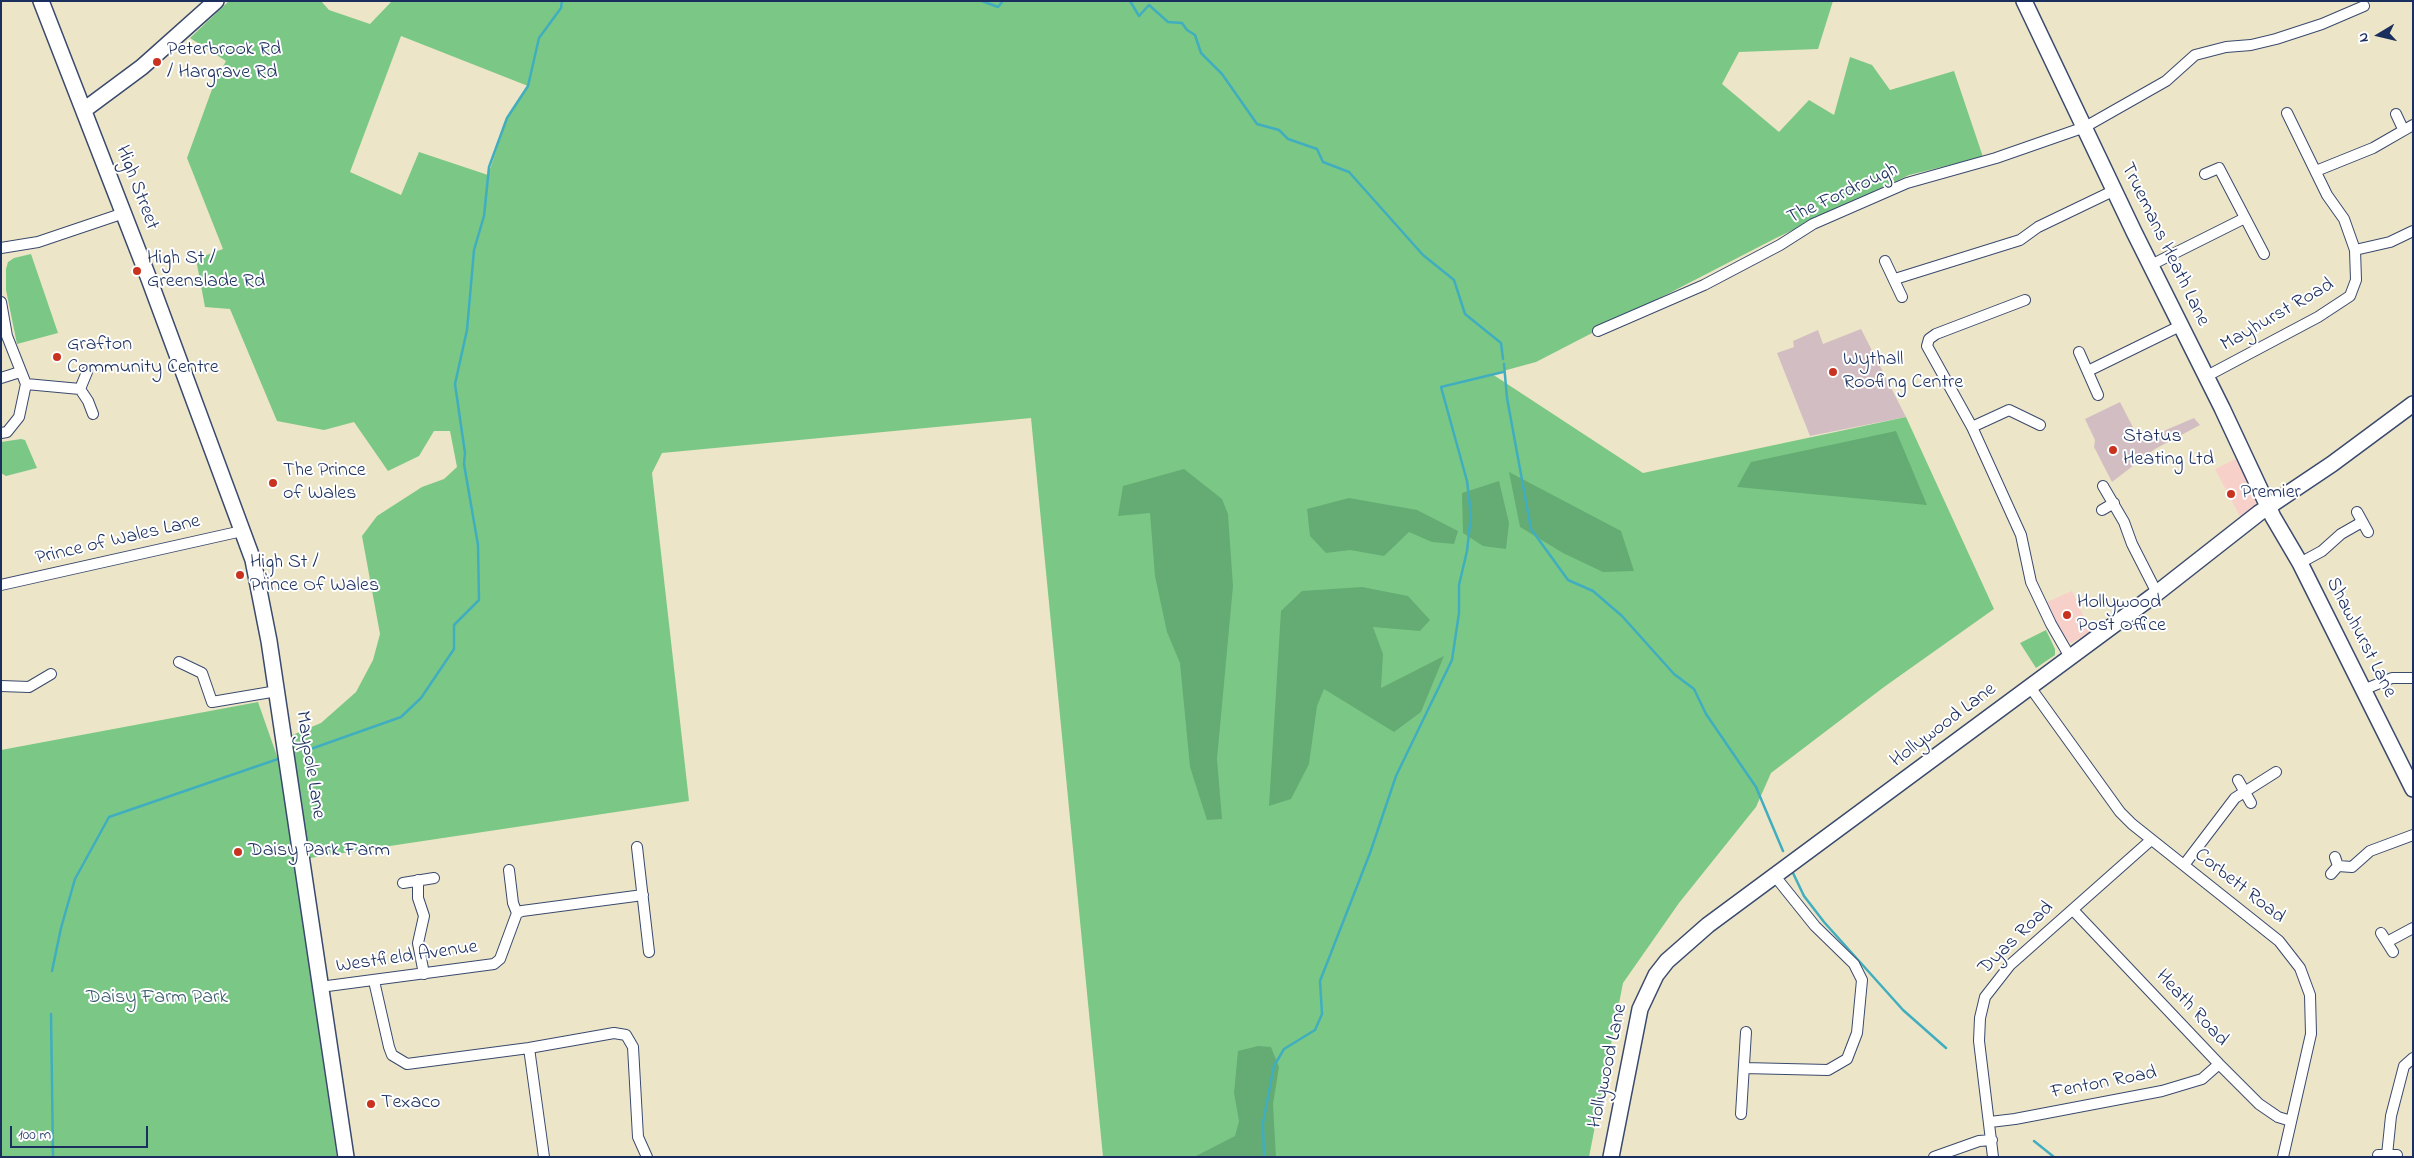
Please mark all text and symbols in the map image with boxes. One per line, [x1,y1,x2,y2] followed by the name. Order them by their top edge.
[2354,10,2404,60] north arrow
[2353,31,2375,44] text: N
[167,39,281,86] place label: Peterbrook Rd / Hargrave Rd
[151,56,163,68] marker: Peterbrook Rd / Hargrave Rd
[109,142,163,234] street label: High Street
[1784,159,1902,231] street label: The Fordrough
[2114,159,2214,331] street label: Truemans Heath Lane
[147,248,265,295] place label: High St / Greenslade Rd
[131,265,143,277] marker: High St / Greenslade Rd
[2217,274,2339,358] street label: Mayhurst Road
[67,334,219,381] place label: Grafton Community Centre
[1843,349,1963,396] place label: Wythall Roofing Centre
[51,351,63,363] marker: Grafton Community Centre
[1827,366,1839,378] marker: Wythall Roofing Centre
[2123,426,2214,473] place label: Status Heating Ltd
[2107,444,2119,456] marker: Status Heating Ltd
[283,460,366,507] place label: The Prince of Wales
[267,477,279,489] marker: The Prince of Wales
[2241,482,2301,506] place label: Premier
[2225,488,2237,500] marker: Premier
[33,510,203,572] street label: Prince of Wales Lane
[250,552,379,599] place label: High St / Prince Of Wales
[234,569,246,581] marker: High St / Prince Of Wales
[2319,574,2401,702] street label: Shawhurst Lane
[2077,592,2166,639] place label: Hollywood Post Office
[2061,609,2073,621] marker: Hollywood Post Office
[1886,678,2002,774] street label: Hollywood Lane
[289,709,329,821] street label: Maypole Lane
[248,840,390,864] place label: Daisy Park Farm
[2189,844,2289,930] street label: Corbett Road
[232,846,244,858] marker: Daisy Park Farm
[1974,897,2060,981] street label: Dyas Road
[335,936,479,980] street label: Westfield Avenue
[2149,966,2233,1052] street label: Heath Road
[86,987,228,1011] park label: Daisy Farm Park
[1584,1002,1634,1130] street label: Hollywood Lane
[2049,1062,2159,1106] street label: Fenton Road
[381,1092,440,1116] place label: Texaco
[365,1098,377,1110] marker: Texaco
[12,1116,150,1148] scale bar
[18,1124,51,1146] text: 100 m

